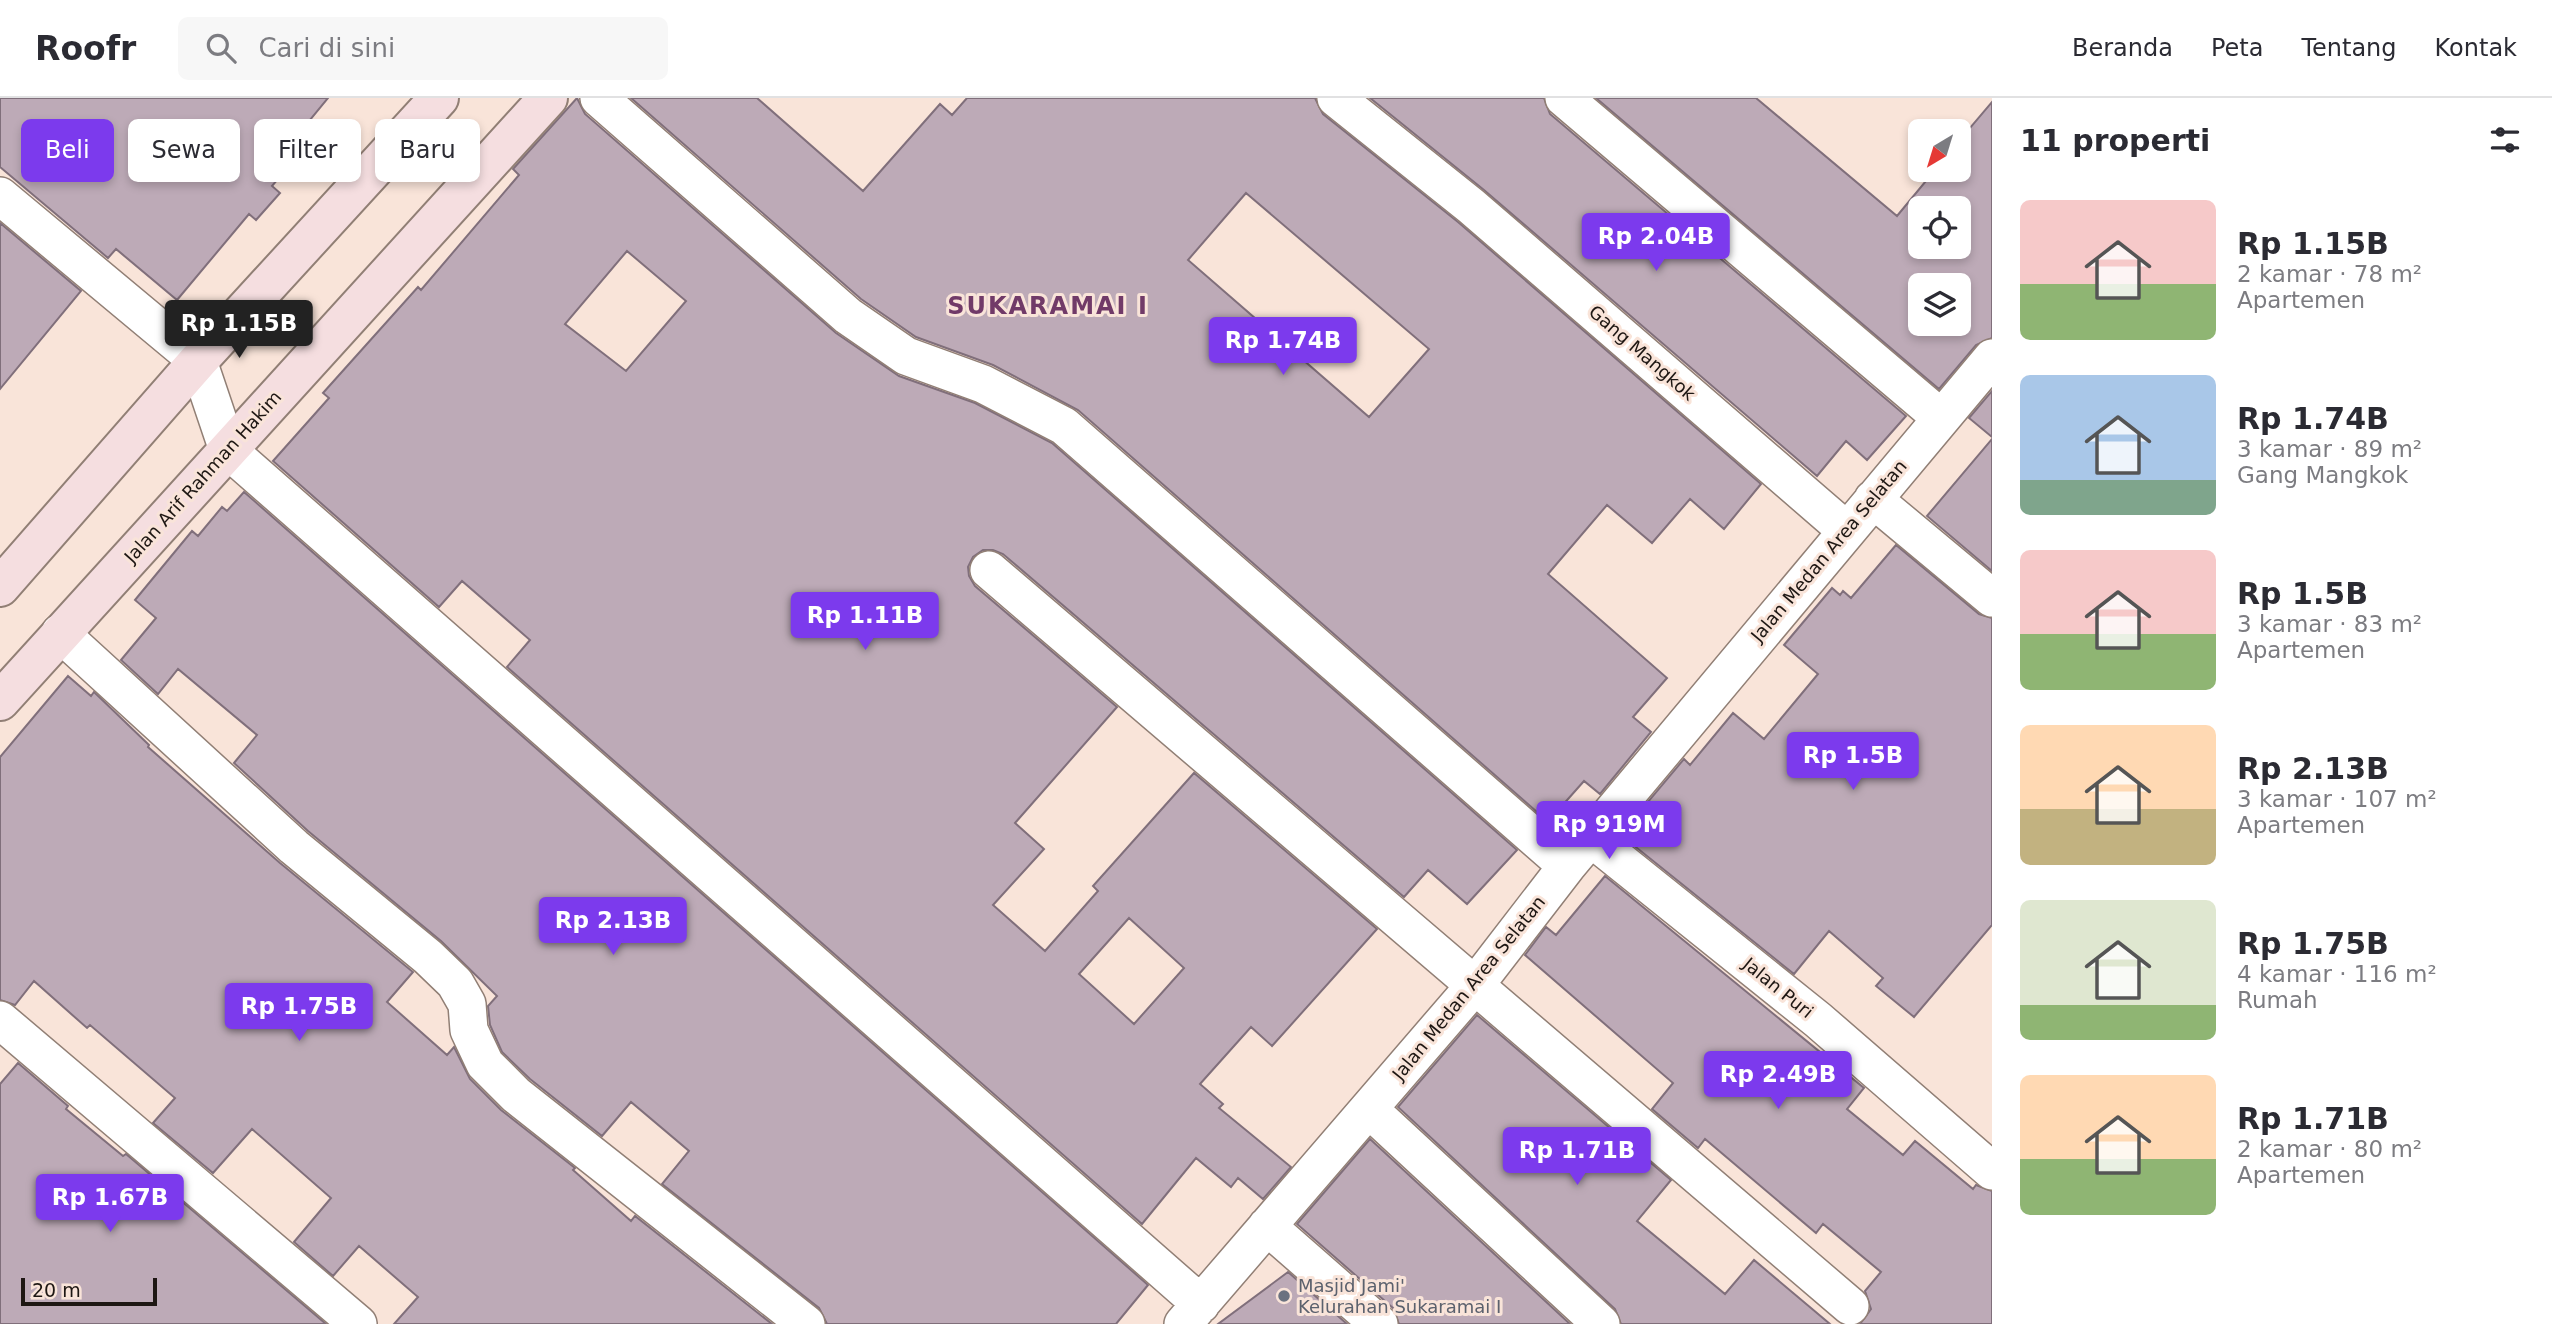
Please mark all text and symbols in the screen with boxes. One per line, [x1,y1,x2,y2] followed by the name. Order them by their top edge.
[178,17,668,80] search box
[35,29,136,68] text: Roofr
[202,29,240,67] icon: search
[258,33,395,63] text: Cari di sini
[2072,34,2173,62] text: Beranda
[2211,34,2263,62] text: Peta
[2301,34,2397,62] text: Tentang
[2435,34,2517,62] text: Kontak
[21,119,114,182] chip: Beli
[128,119,240,182] chip: Sewa
[254,119,361,182] chip: Filter
[375,119,480,182] chip: Baru
[1908,119,1970,182] north arrow
[1908,119,1971,336] map controls
[2486,121,2524,159] icon: filters
[2020,123,2210,158] text: 11 properti
[1908,196,1971,259] button: locate
[1584,214,1728,273] pin: Rp 2.04B
[1598,223,1714,249] text: Rp 2.04B
[2237,226,2389,261] text: Rp 1.15B
[2076,228,2160,312] icon: home
[2237,261,2422,287] text: 2 kamar · 78 m²
[1908,273,1971,336] button: layers
[2237,287,2365,313] text: Apartemen
[947,292,1149,320] district label: SUKARAMAI I
[167,300,311,360] pin: Rp 1.15B
[1585,301,1700,405] street label: Gang Mangkok
[181,310,297,336] text: Rp 1.15B
[1211,317,1355,377] pin: Rp 1.74B
[1225,327,1341,353] text: Rp 1.74B
[119,386,285,568] street label: Jalan Arif Rahman Hakim
[2237,401,2389,436] text: Rp 1.74B
[2076,403,2160,487] icon: home
[2237,436,2422,462] text: 3 kamar · 89 m²
[1746,455,1911,647] street label: Jalan Medan Area Selatan
[2237,462,2408,488] text: Gang Mangkok
[2237,576,2368,611] text: Rp 1.5B
[2076,578,2160,662] icon: home
[793,592,937,652] pin: Rp 1.11B
[807,602,923,628] text: Rp 1.11B
[2237,611,2422,637] text: 3 kamar · 83 m²
[2237,637,2365,663] text: Apartemen
[1788,732,1918,792] pin: Rp 1.5B
[1803,742,1903,768] text: Rp 1.5B
[2237,751,2389,786] text: Rp 2.13B
[2076,753,2160,837] icon: home
[2237,786,2437,812] text: 3 kamar · 107 m²
[1544,802,1674,861] pin: Rp 919M
[1552,811,1666,837] text: Rp 919M
[2237,812,2365,838] text: Apartemen
[1387,891,1549,1085] street label: Jalan Medan Area Selatan
[541,898,685,957] pin: Rp 2.13B
[555,907,671,933] text: Rp 2.13B
[2237,926,2389,961] text: Rp 1.75B
[2076,928,2160,1012] icon: home
[1738,952,1818,1022] street label: Jalan Puri
[2237,961,2437,987] text: 4 kamar · 116 m²
[227,984,371,1043] pin: Rp 1.75B
[2237,987,2318,1013] text: Rumah
[241,993,357,1019] text: Rp 1.75B
[1706,1052,1850,1111] pin: Rp 2.49B
[1720,1061,1836,1087] text: Rp 2.49B
[2237,1101,2389,1136] text: Rp 1.71B
[2076,1103,2160,1187] icon: home
[1505,1128,1649,1187] pin: Rp 1.71B
[2237,1136,2422,1162] text: 2 kamar · 80 m²
[1519,1137,1635,1163] text: Rp 1.71B
[2237,1162,2365,1188] text: Apartemen
[38,1174,182,1234] pin: Rp 1.67B
[52,1184,168,1210] text: Rp 1.67B
[21,1275,158,1307] scale bar
[1298,1275,1501,1317] place label: Masjid Jami' Kelurahan Sukaramai I
[32,1279,81,1301] text: 20 m
[1276,1288,1292,1304] marker: Masjid Jami' Kelurahan Sukaramai I

